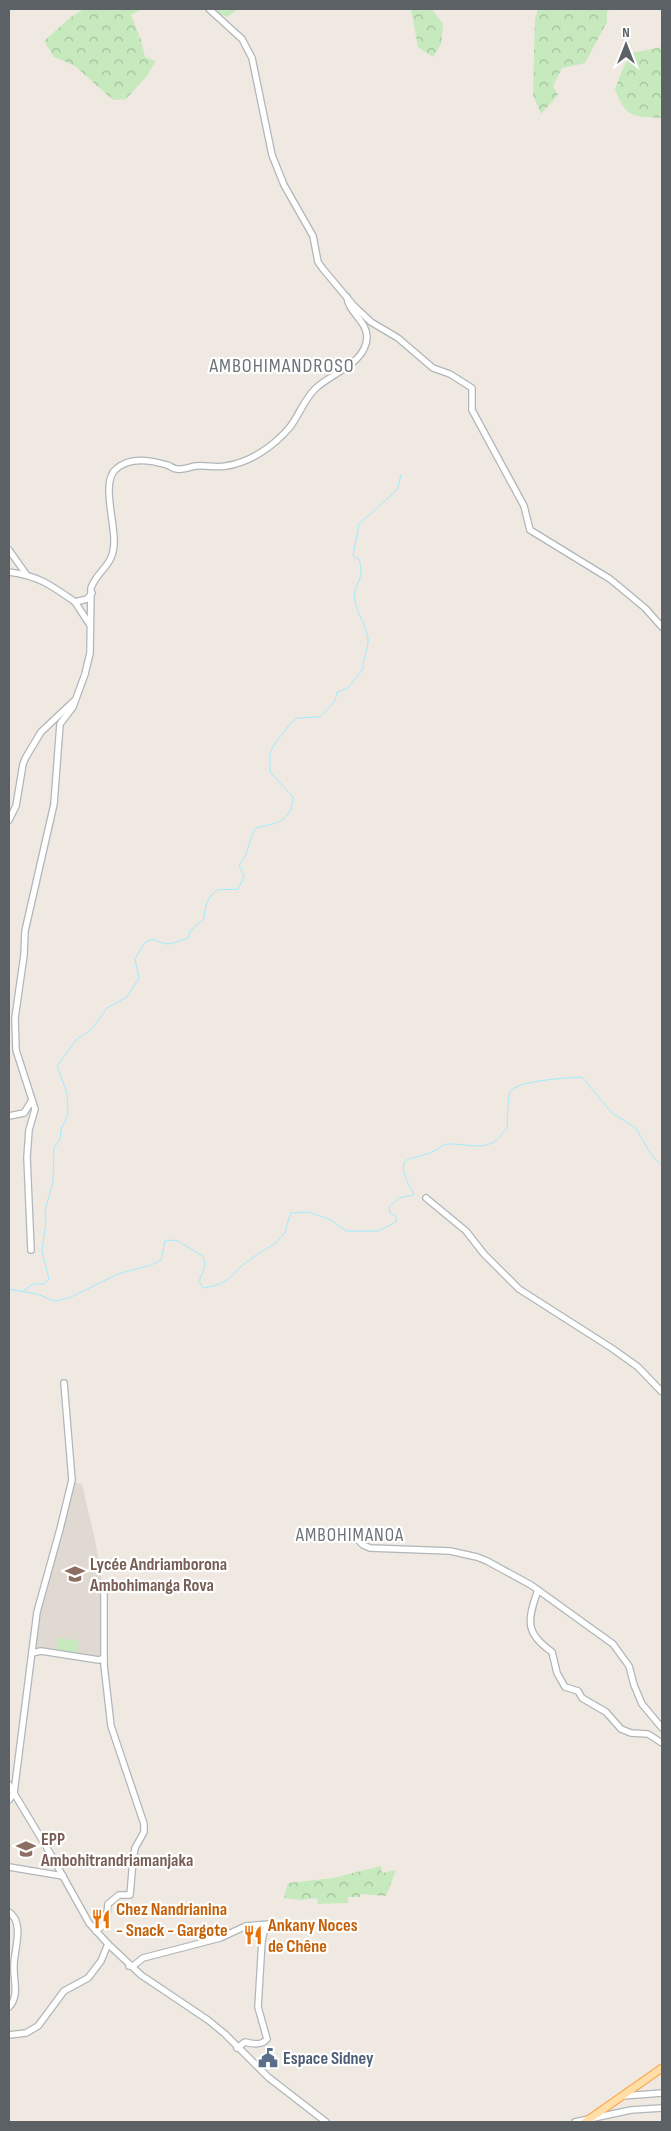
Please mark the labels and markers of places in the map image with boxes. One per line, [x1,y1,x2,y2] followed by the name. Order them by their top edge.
[89,1554,227,1596] place label: Lycée Andriamborona Ambohimanga Rova
[64,1563,86,1585] school or university icon: Lycée Andriamborona Ambohimanga Rova
[40,1829,193,1871] place label: EPP Ambohitrandriamanjaka
[15,1838,37,1860] school or university icon: EPP Ambohitrandriamanjaka
[116,1899,228,1941] place label: Chez Nandrianina - Snack - Gargote
[90,1908,112,1930] restaurant icon: Chez Nandrianina - Snack - Gargote
[267,1915,358,1957] place label: Ankany Noces de Chêne
[242,1924,264,1946] restaurant icon: Ankany Noces de Chêne
[257,2047,279,2069] public building icon: Espace Sidney
[283,2048,374,2069] place label: Espace Sidney

